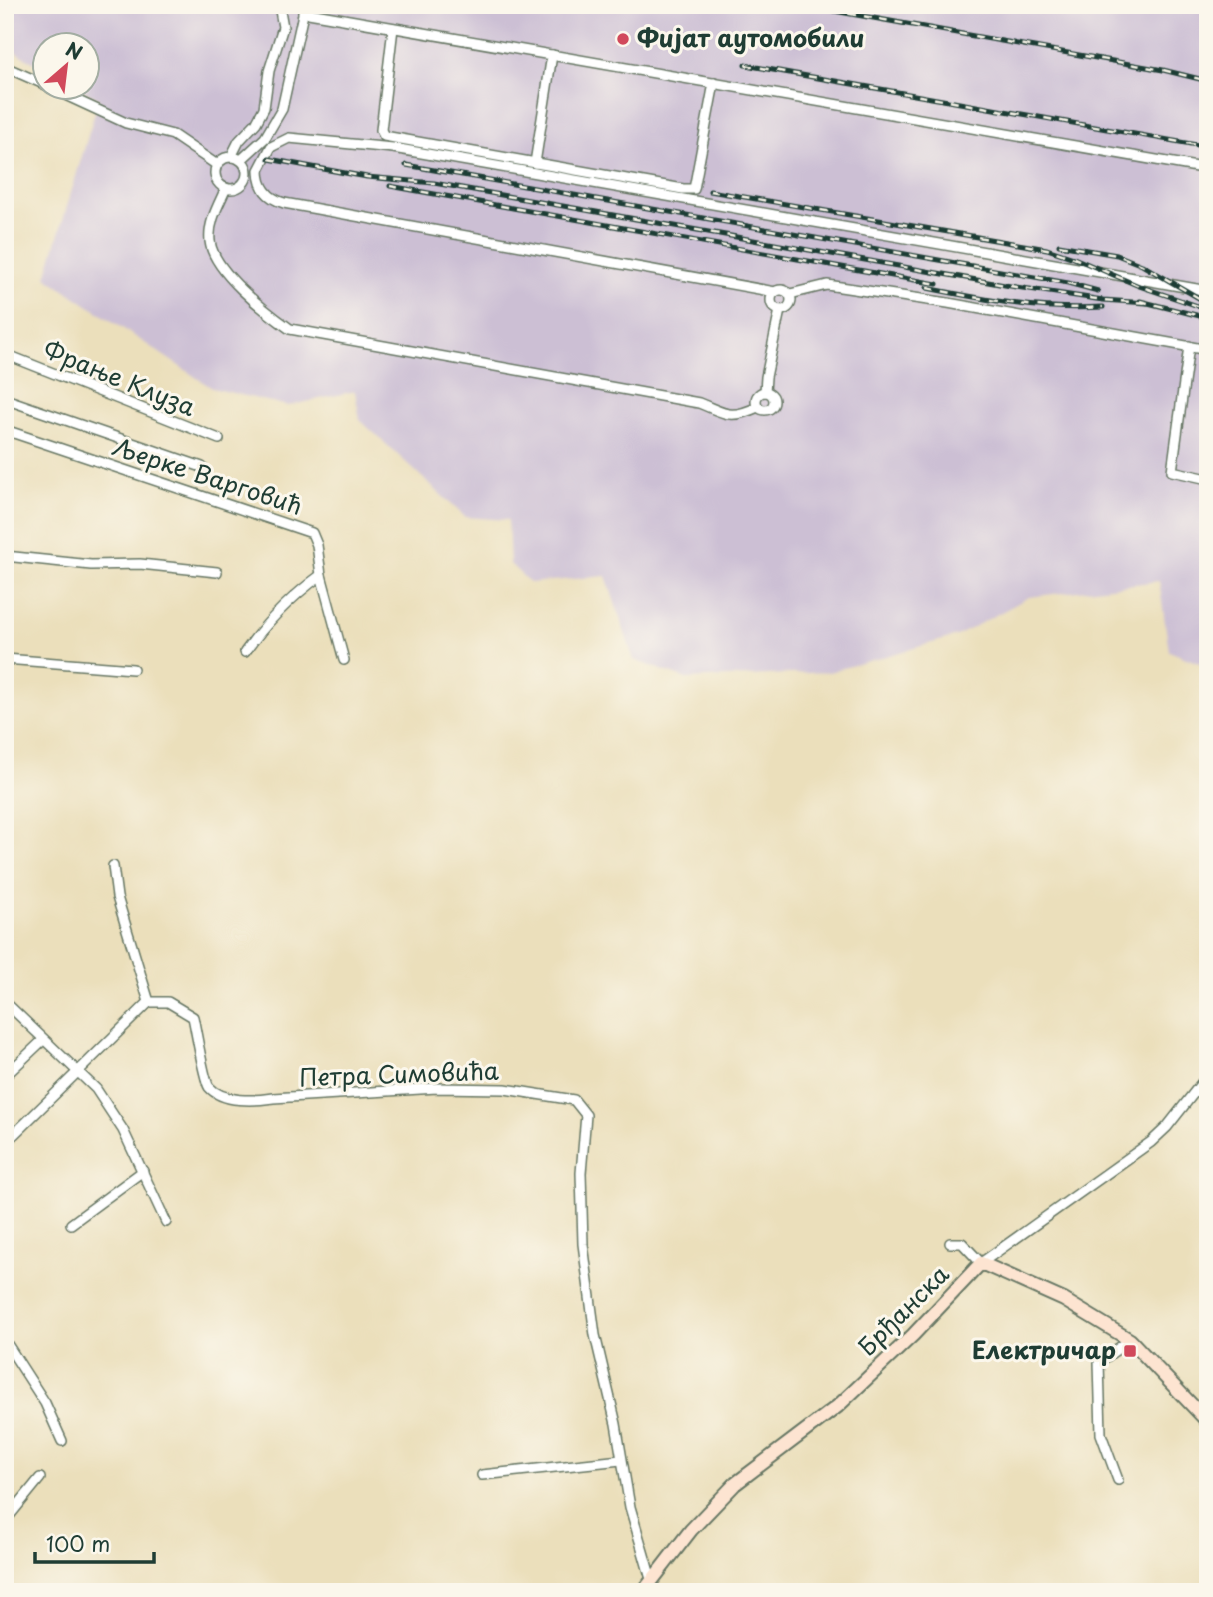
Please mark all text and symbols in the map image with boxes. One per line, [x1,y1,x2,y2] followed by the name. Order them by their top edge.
[637,19,865,55] place label: Фијат аутомобили
[615,31,631,47] marker: Фијат аутомобили
[32,32,102,102] north arrow
[61,34,88,66] text: N
[38,330,201,424] street label: Фрање Клуза
[108,427,307,523] street label: Љерке Варговић
[299,1052,499,1094] street label: Петра Симовића
[849,1256,956,1363] street label: Брђанска
[972,1331,1116,1367] place label: Електричар
[1122,1343,1138,1359] marker: Електричар
[35,1520,154,1564] scale bar
[46,1527,110,1559] text: 100 m

